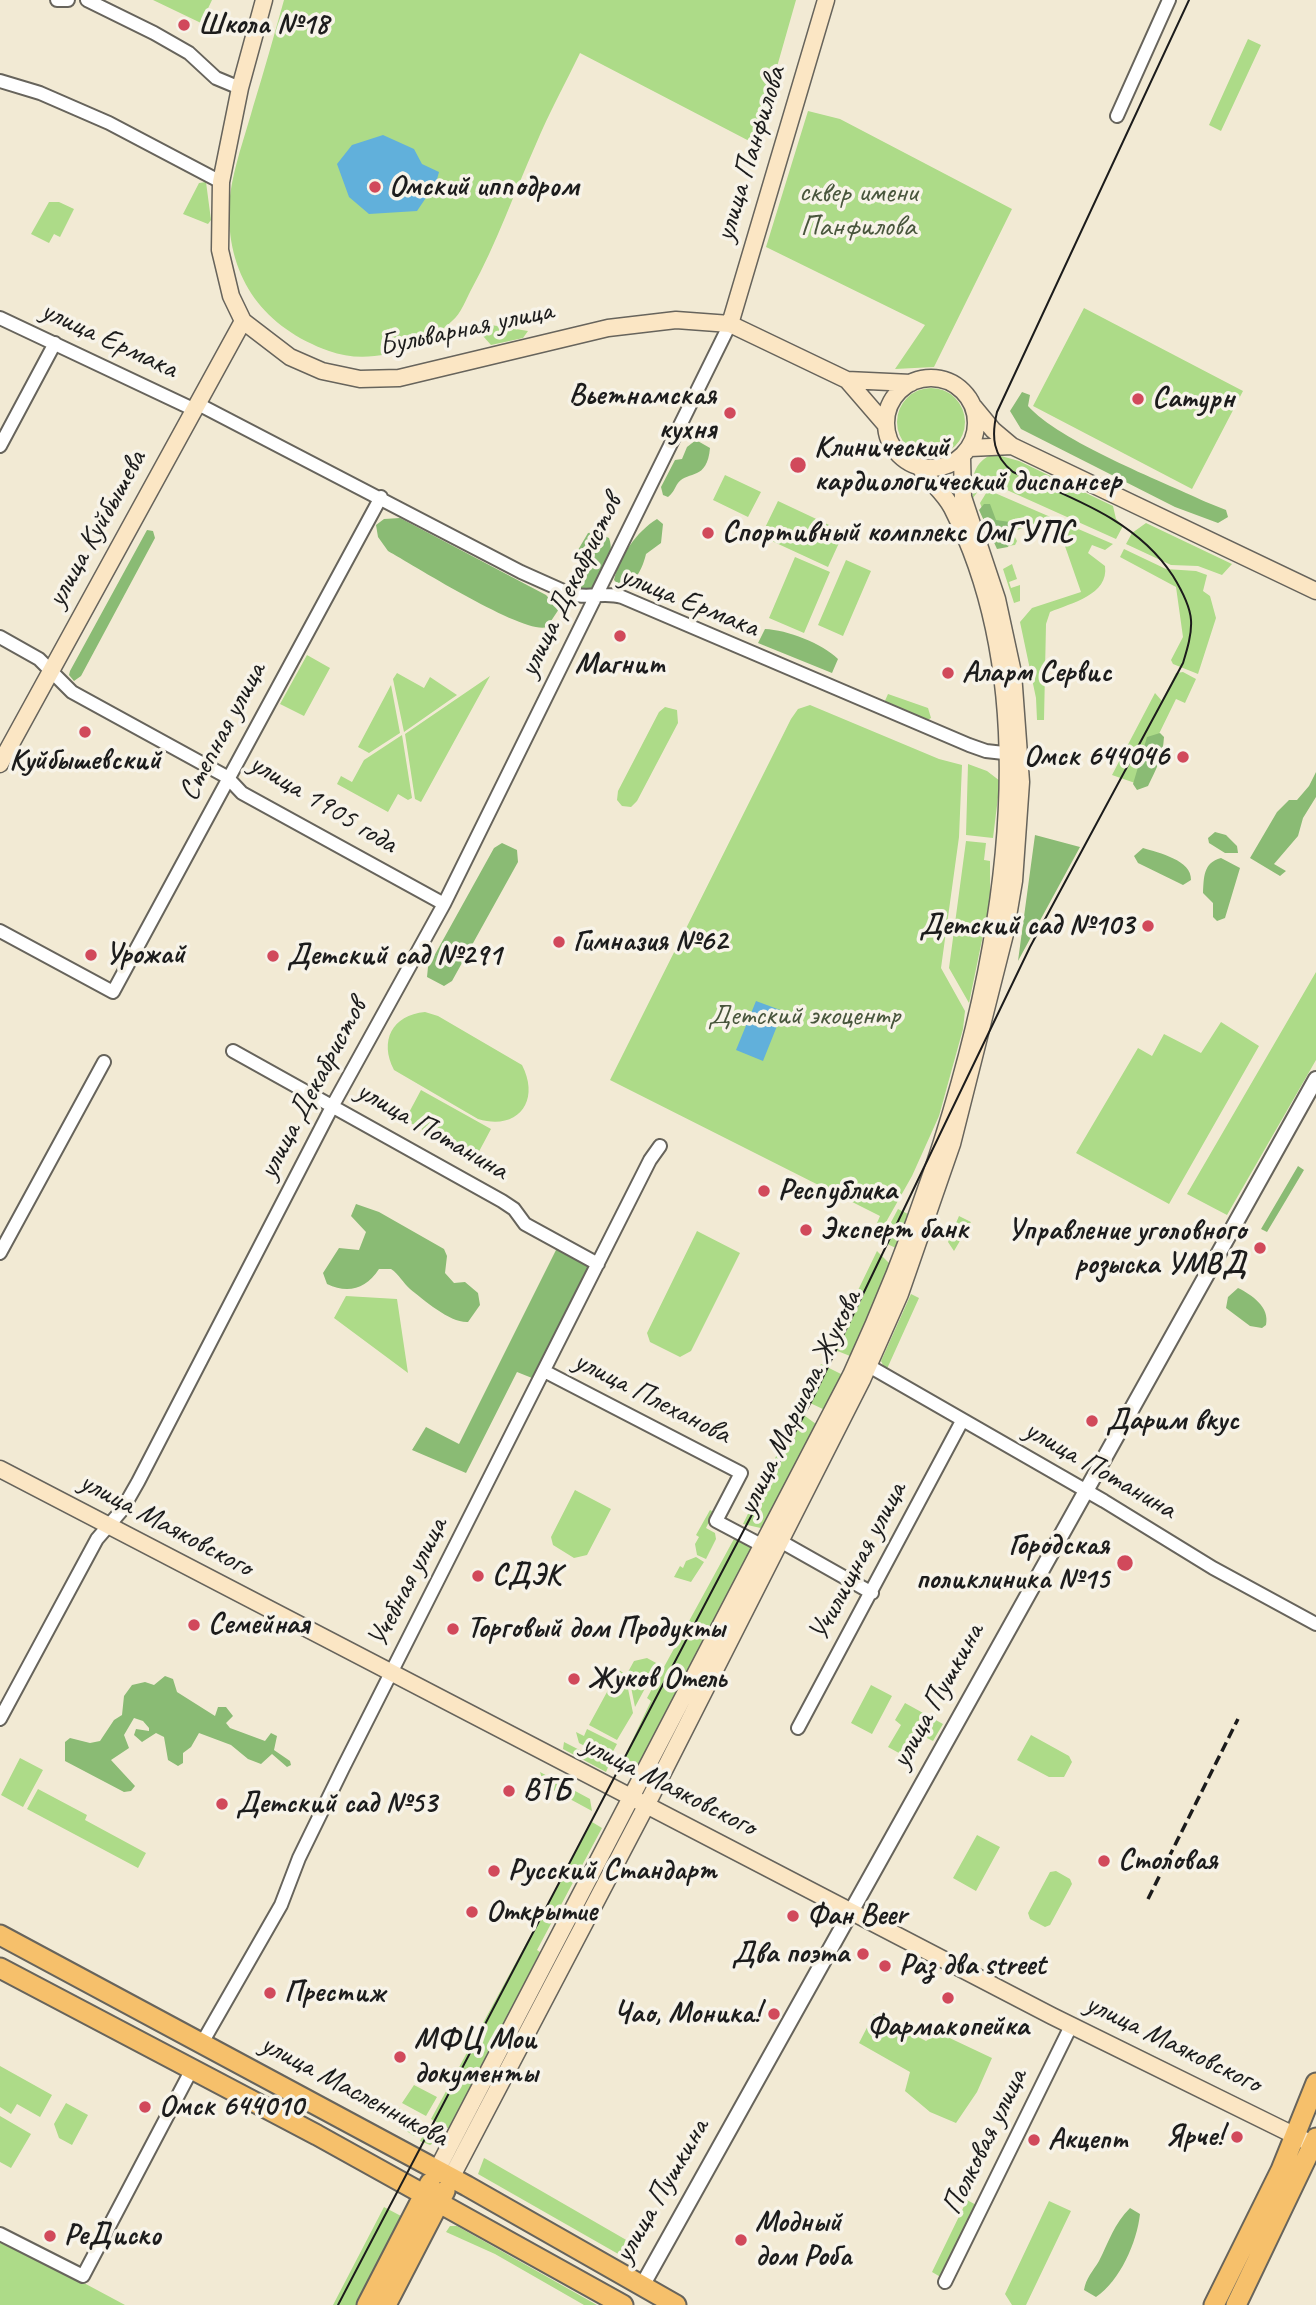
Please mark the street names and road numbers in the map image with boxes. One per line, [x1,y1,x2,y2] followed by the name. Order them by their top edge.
[707,62,795,246] street label: улица Панфилова
[35,293,183,387] street label: улица Ермака
[376,293,556,365] street label: Бульварная улица
[39,444,155,614] street label: улица Куйбышева
[511,489,631,683] street label: улица Декабристов
[614,558,764,646] street label: улица Ермака
[172,657,274,807] street label: Степная улица
[243,746,403,862] street label: улица 1905 года
[251,993,375,1185] street label: улица Декабристов
[350,1073,514,1189] street label: улица Потанина
[730,1285,870,1521] street label: улица Маршала Жукова
[568,1343,736,1453] street label: улица Плеханова
[1018,1412,1182,1528] street label: улица Потанина
[73,1464,259,1586] street label: улица Маяковского
[801,1476,915,1648] street label: Училищная улица
[360,1512,456,1654] street label: Учебная улица
[883,1617,993,1775] street label: улица Пушкина
[576,1727,762,1845] street label: улица Маяковского
[1079,1986,1267,2102] street label: улица Маяковского
[254,2027,454,2155] street label: улица Масленникова
[934,2063,1036,2221] street label: Полковая улица
[606,2113,718,2269] street label: улица Пушкина

